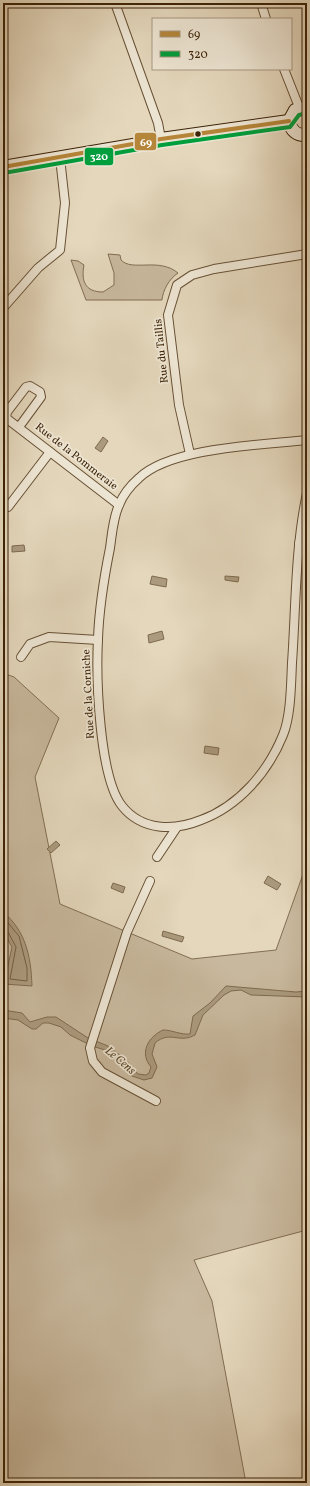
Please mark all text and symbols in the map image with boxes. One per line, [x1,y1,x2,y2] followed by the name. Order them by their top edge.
[152,18,292,70] legend
[188,27,200,43] text: 69
[188,47,208,63] text: 320
[193,129,203,139] unlabelled marker
[134,132,157,151] line badge: 69
[140,136,152,151] text: 69
[84,147,114,166] line badge: 320
[90,150,108,165] text: 320
[151,318,173,384] street label: Rue du Taillis
[32,420,120,494] street label: Rue de la Pommeraie
[79,649,99,739] street label: Rue de la Corniche
[101,1043,139,1079] water label: Le Cens

